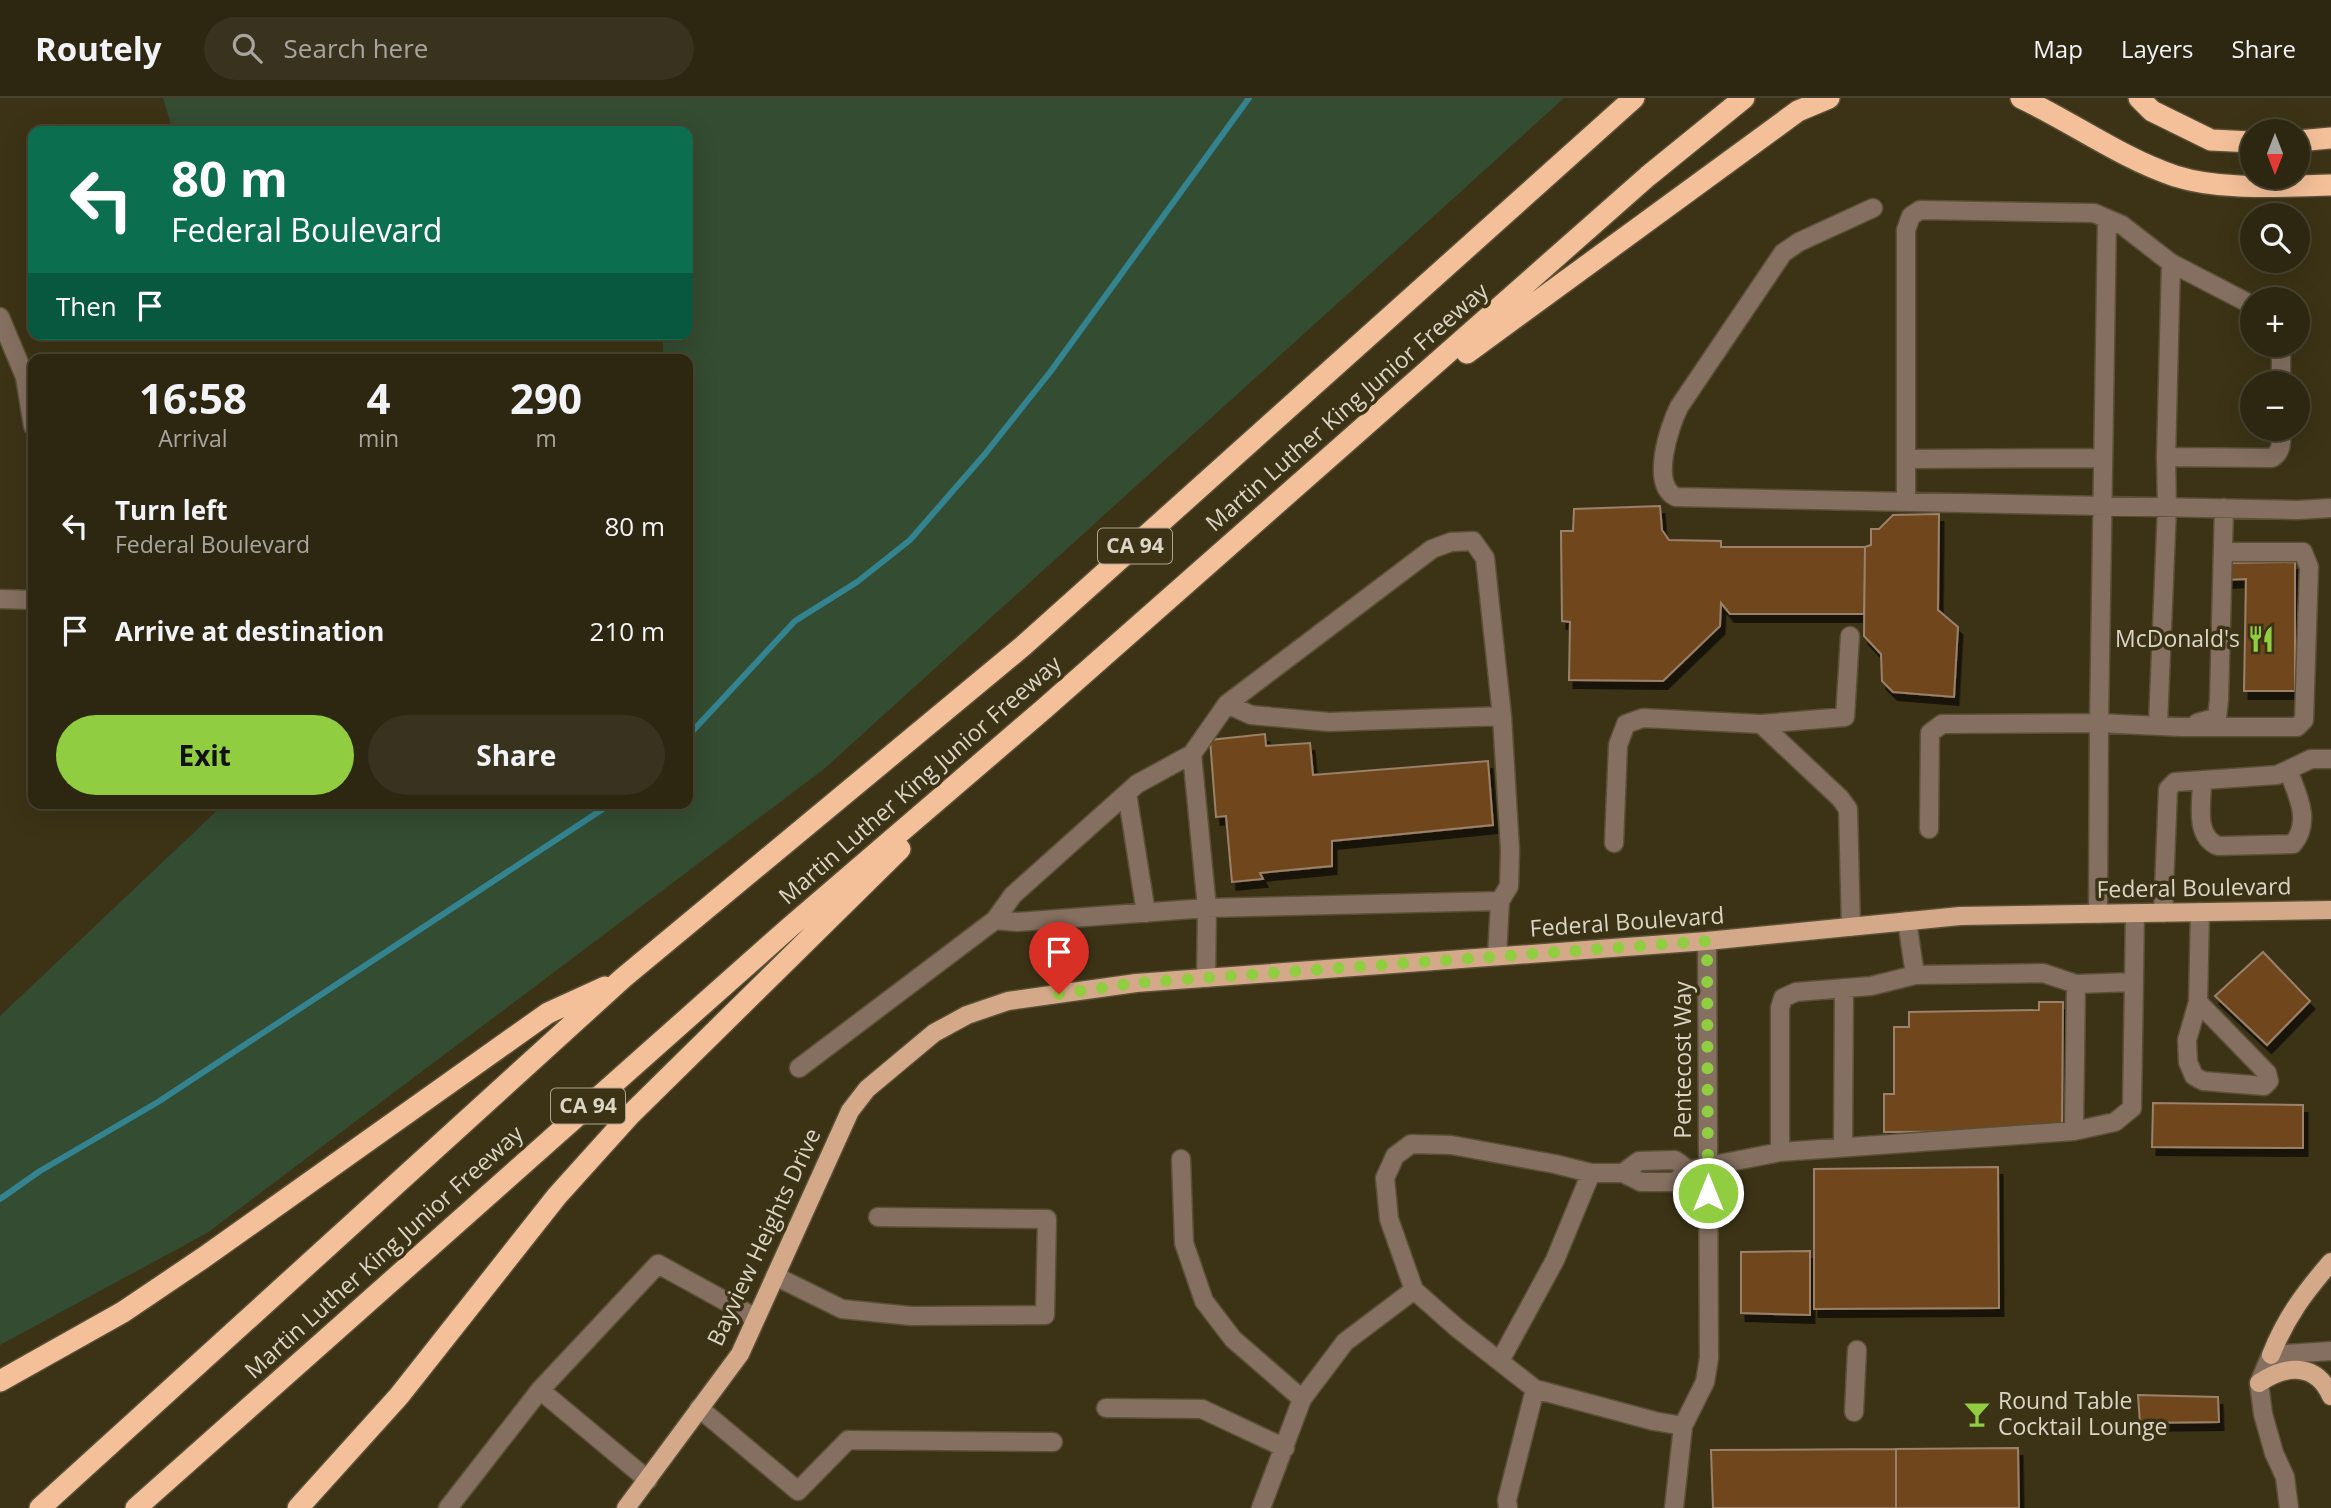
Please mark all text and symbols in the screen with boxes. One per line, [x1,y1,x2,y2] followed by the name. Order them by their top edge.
[204,17,694,80] search box
[35,26,162,71] text: Routely
[228,29,266,67] icon: search
[284,30,428,66] text: Search here
[2033,32,2083,65] text: Map
[2121,32,2194,65] text: Layers
[2232,32,2296,65] text: Share
[2240,119,2310,189] north arrow
[2240,119,2310,441] map controls
[171,145,288,211] text: 80 m
[56,154,147,245] icon: left
[2240,203,2310,273] button: search
[171,208,442,251] text: Federal Boulevard
[1198,274,1495,538] street label: Martin Luther King Junior Freeway
[131,287,169,325] icon: arrive
[2240,287,2310,357] button: +
[56,288,117,324] text: Then
[139,369,247,426] text: 16:58
[366,369,391,426] text: 4
[510,369,582,426] text: 290
[2240,371,2310,441] button: −
[158,422,228,454] text: Arrival
[358,422,399,454] text: min
[535,422,557,454] text: m
[115,492,227,528] text: Turn left
[56,507,94,545] icon: left
[604,508,665,544] text: 80 m
[115,528,310,560] text: Federal Boulevard
[1098,528,1172,564] road number: CA 94
[56,612,94,650] icon: arrive
[115,613,384,649] text: Arrive at destination
[590,613,665,649] text: 210 m
[2115,622,2240,654] place label: McDonald's
[2246,624,2276,654] restaurant icon: McDonald's
[771,647,1068,911] street label: Martin Luther King Junior Freeway
[56,715,354,795] button: Exit
[368,715,665,795] button: Share
[2096,869,2292,905] street label: Federal Boulevard
[1529,898,1725,944] street label: Federal Boulevard
[1029,922,1089,994] pin
[1040,933,1078,971] icon: arrive
[1666,981,1698,1139] street label: Pentecost Way
[551,1088,625,1124] road number: CA 94
[237,1117,530,1385] street label: Martin Luther King Junior Freeway
[699,1122,828,1351] street label: Bayview Heights Drive
[1671,1156,1745,1230] position arrow
[1998,1384,2167,1442] place label: Round Table Cocktail Lounge
[1962,1399,1992,1429] bar icon: Round Table Cocktail Lounge

